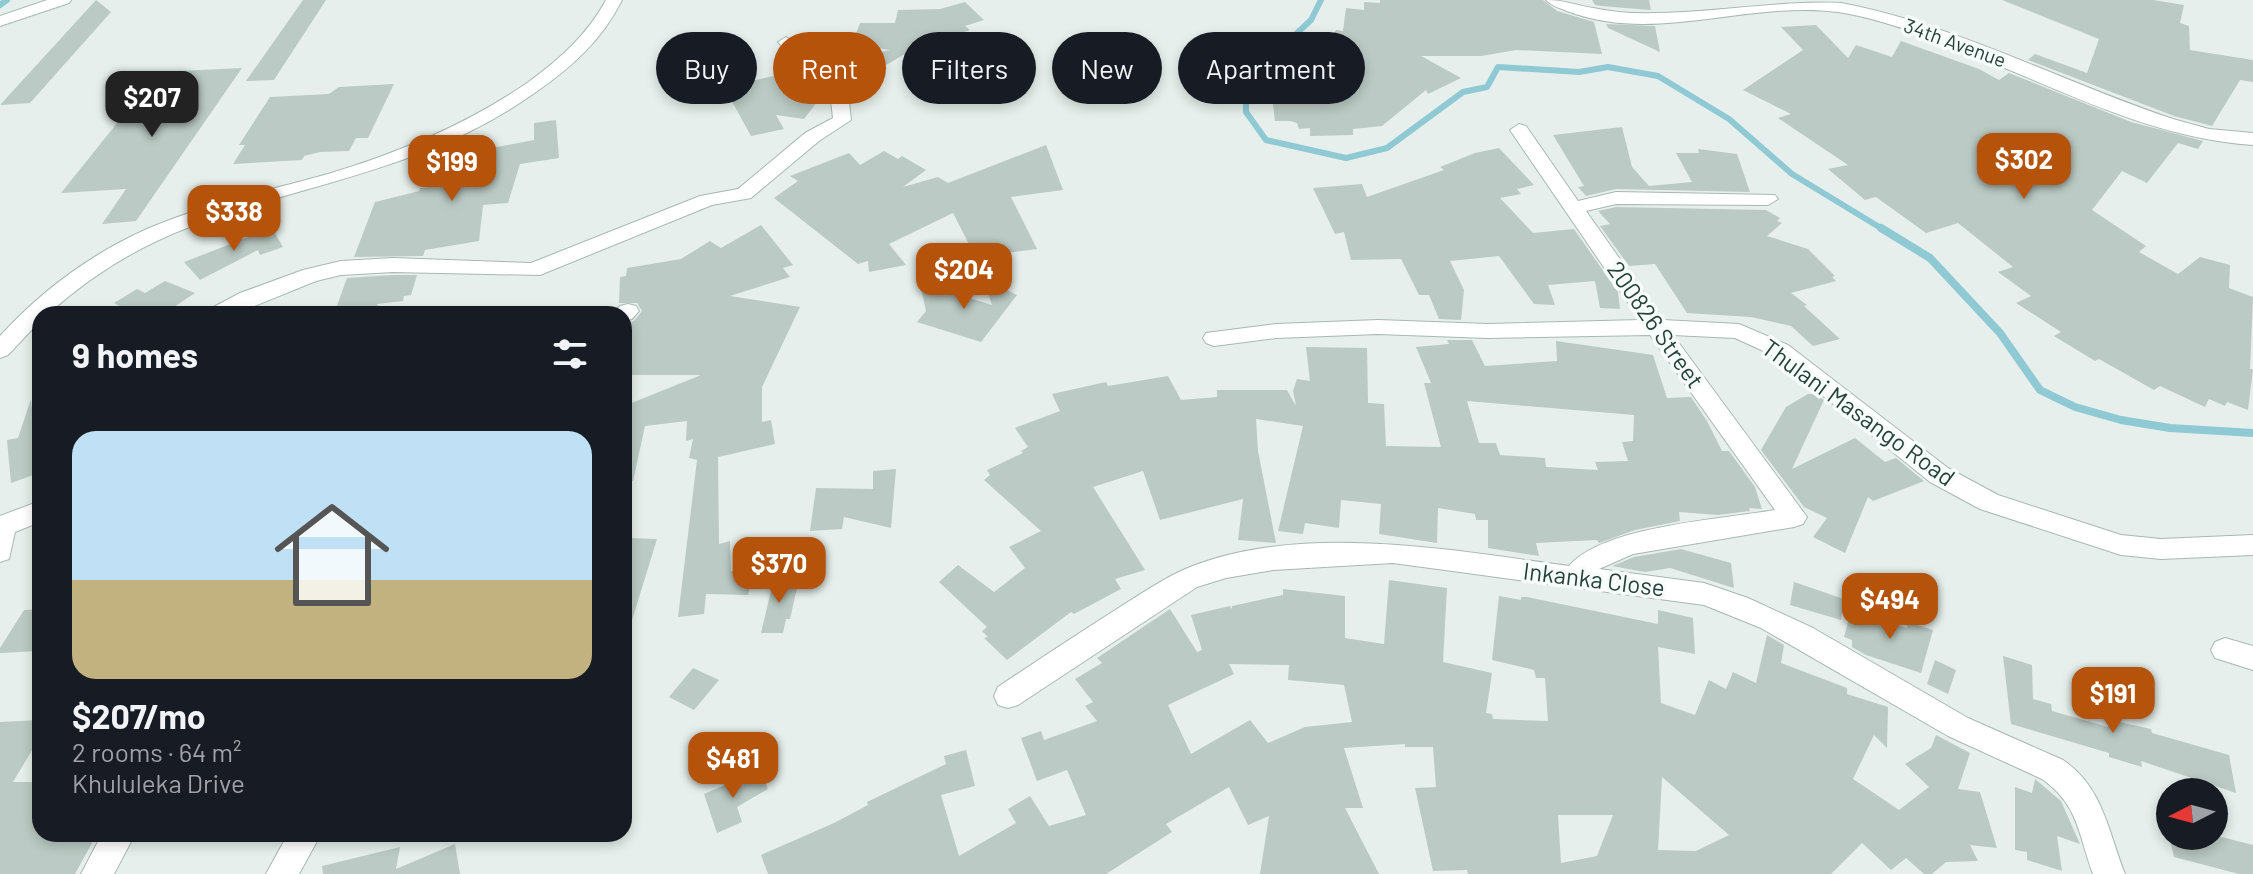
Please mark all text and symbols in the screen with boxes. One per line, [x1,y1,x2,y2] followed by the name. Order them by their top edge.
[1901,12,2010,72] street label: 34th Avenue
[656,32,757,104] chip: Buy
[773,32,886,104] chip: Rent
[902,32,1036,104] chip: Filters
[1052,32,1162,104] chip: New
[1178,32,1365,104] chip: Apartment
[105,71,199,139] pin: $207
[123,81,181,112] text: $207
[1977,133,2071,201] pin: $302
[405,135,499,203] pin: $199
[1995,143,2053,174] text: $302
[426,145,478,176] text: $199
[187,185,281,253] pin: $338
[205,195,263,226] text: $338
[917,243,1011,311] pin: $204
[934,253,994,284] text: $204
[1602,255,1711,393] street label: 200826 Street
[548,332,592,376] icon: filters
[1757,332,1961,491] street label: Thulani Masango Road
[72,334,198,375] text: 9 homes
[260,483,404,627] icon: home
[732,537,826,605] pin: $370
[751,547,807,578] text: $370
[1522,555,1667,602] street label: Inkanka Close
[1843,573,1937,641] pin: $494
[1860,583,1920,614] text: $494
[2066,667,2160,735] pin: $191
[2090,677,2136,708] text: $191
[72,695,206,736] text: $207/mo
[686,732,780,800] pin: $481
[72,736,242,767] text: 2 rooms · 64 m²
[706,742,760,773] text: $481
[72,767,245,798] text: Khululeka Drive
[2156,778,2228,850] north arrow
[2156,778,2228,850] map controls

